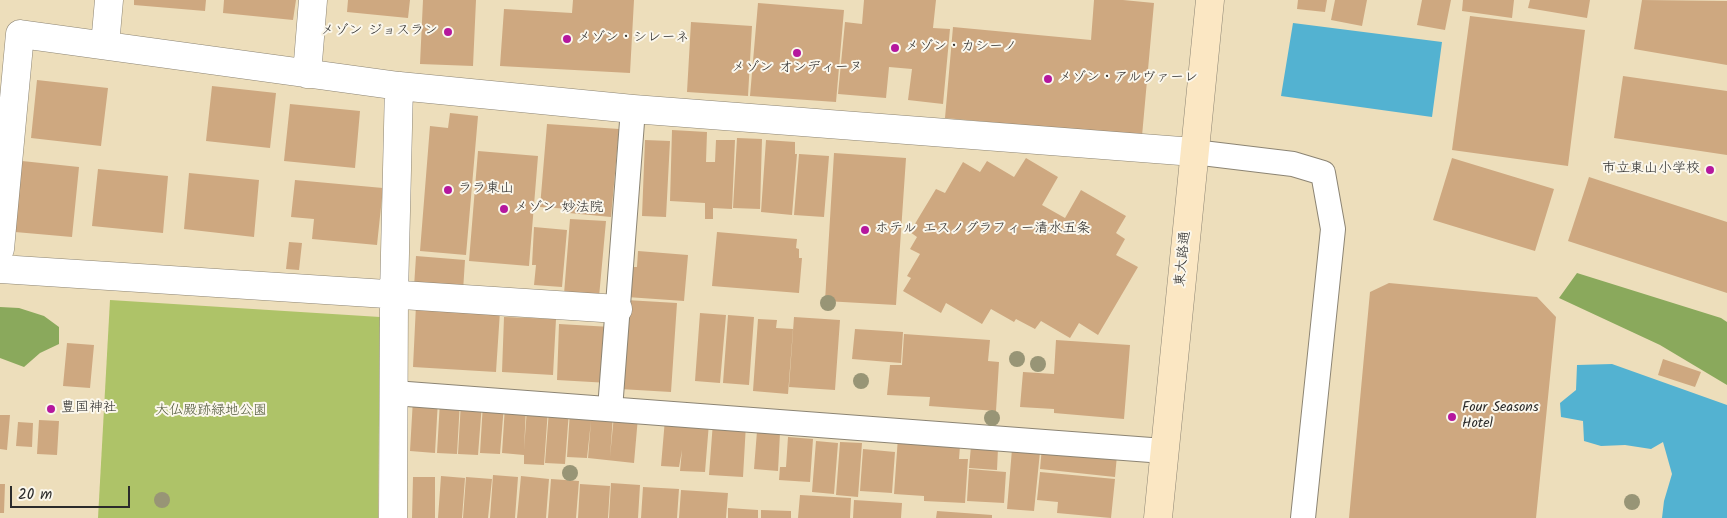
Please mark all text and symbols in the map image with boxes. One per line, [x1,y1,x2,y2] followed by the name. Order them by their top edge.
[320,24,438,40] place label: メゾン ジョスラン
[442,26,454,38] marker: メゾン ジョスラン
[577,31,690,47] place label: メゾン・シレーネ
[561,33,573,45] marker: メゾン・シレーネ
[905,40,1017,56] place label: メゾン・カシーノ
[889,42,901,54] marker: メゾン・カシーノ
[791,47,803,59] marker: メゾン オンディーヌ
[731,61,863,77] place label: メゾン オンディーヌ
[1058,71,1198,87] place label: メゾン・アルヴァーレ
[1042,73,1054,85] marker: メゾン・アルヴァーレ
[1602,162,1700,178] place label: 市立東山小学校
[1704,164,1716,176] marker: 市立東山小学校
[458,182,514,198] place label: ララ東山
[442,184,454,196] marker: ララ東山
[514,201,604,217] place label: メゾン 妙法院
[498,203,510,215] marker: メゾン 妙法院
[875,222,1091,238] place label: ホテル エスノグラフィー清水五条
[859,224,871,236] marker: ホテル エスノグラフィー清水五条
[1173,230,1195,288] street label: 東大路通
[61,401,117,417] place label: 豊国神社
[1462,401,1539,434] place label: Four Seasons Hotel
[45,403,57,415] marker: 豊国神社
[155,404,267,420] park label: 大仏殿跡緑地公園
[1446,411,1458,423] marker: Four Seasons Hotel
[12,476,132,508] scale bar
[18,483,52,507] text: 20 m

